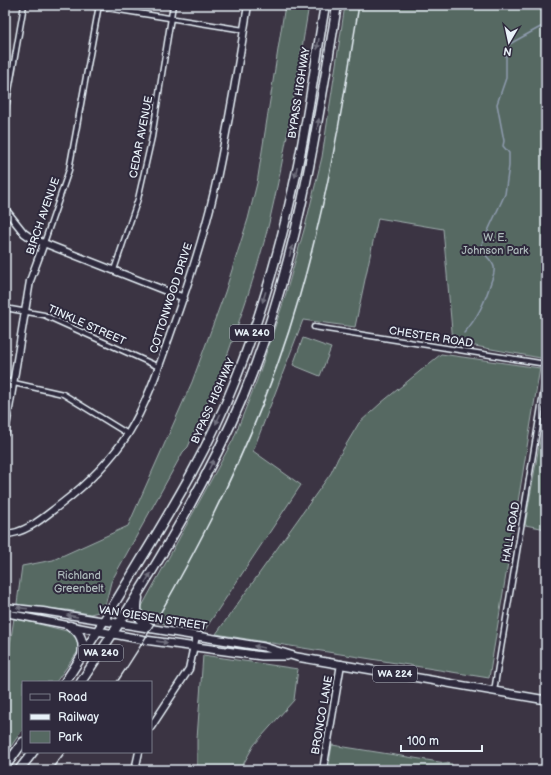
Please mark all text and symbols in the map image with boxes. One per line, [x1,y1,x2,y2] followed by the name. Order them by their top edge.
[489,22,529,62] north arrow
[315,37,321,50] one-way arrow
[502,44,513,58] text: N
[285,46,313,140] street label: BYPASS HIGHWAY
[127,95,155,179] street label: CEDAR AVENUE
[315,118,321,131] one-way arrow
[293,165,299,178] one-way arrow
[24,176,62,256] street label: BIRCH AVENUE
[462,231,529,257] park label: W. E. Johnson Park
[147,241,195,355] street label: COTTONWOOD DRIVE
[288,245,294,258] one-way arrow
[261,292,267,304] one-way arrow
[46,302,128,348] street label: TINKLE STREET
[388,324,474,350] street label: CHESTER ROAD
[230,325,274,341] road number: WA 240
[188,356,238,446] street label: BYPASS HIGHWAY
[215,413,222,425] one-way arrow
[208,459,214,470] one-way arrow
[499,501,523,563] street label: HALL ROAD
[54,569,105,595] park label: Richland Greenbelt
[144,572,151,584] one-way arrow
[98,603,209,633] street label: VAN GIESEN STREET
[16,605,28,611] one-way arrow
[65,612,78,618] one-way arrow
[156,639,168,645] one-way arrow
[253,643,265,649] one-way arrow
[79,645,123,661] road number: WA 240
[373,666,417,682] road number: WA 224
[309,675,335,755] street label: BRONCO LANE
[22,681,152,753] legend
[58,690,87,705] text: Road
[58,710,100,725] text: Railway
[401,727,482,753] scale bar
[58,730,82,745] text: Park
[407,734,439,749] text: 100 m

